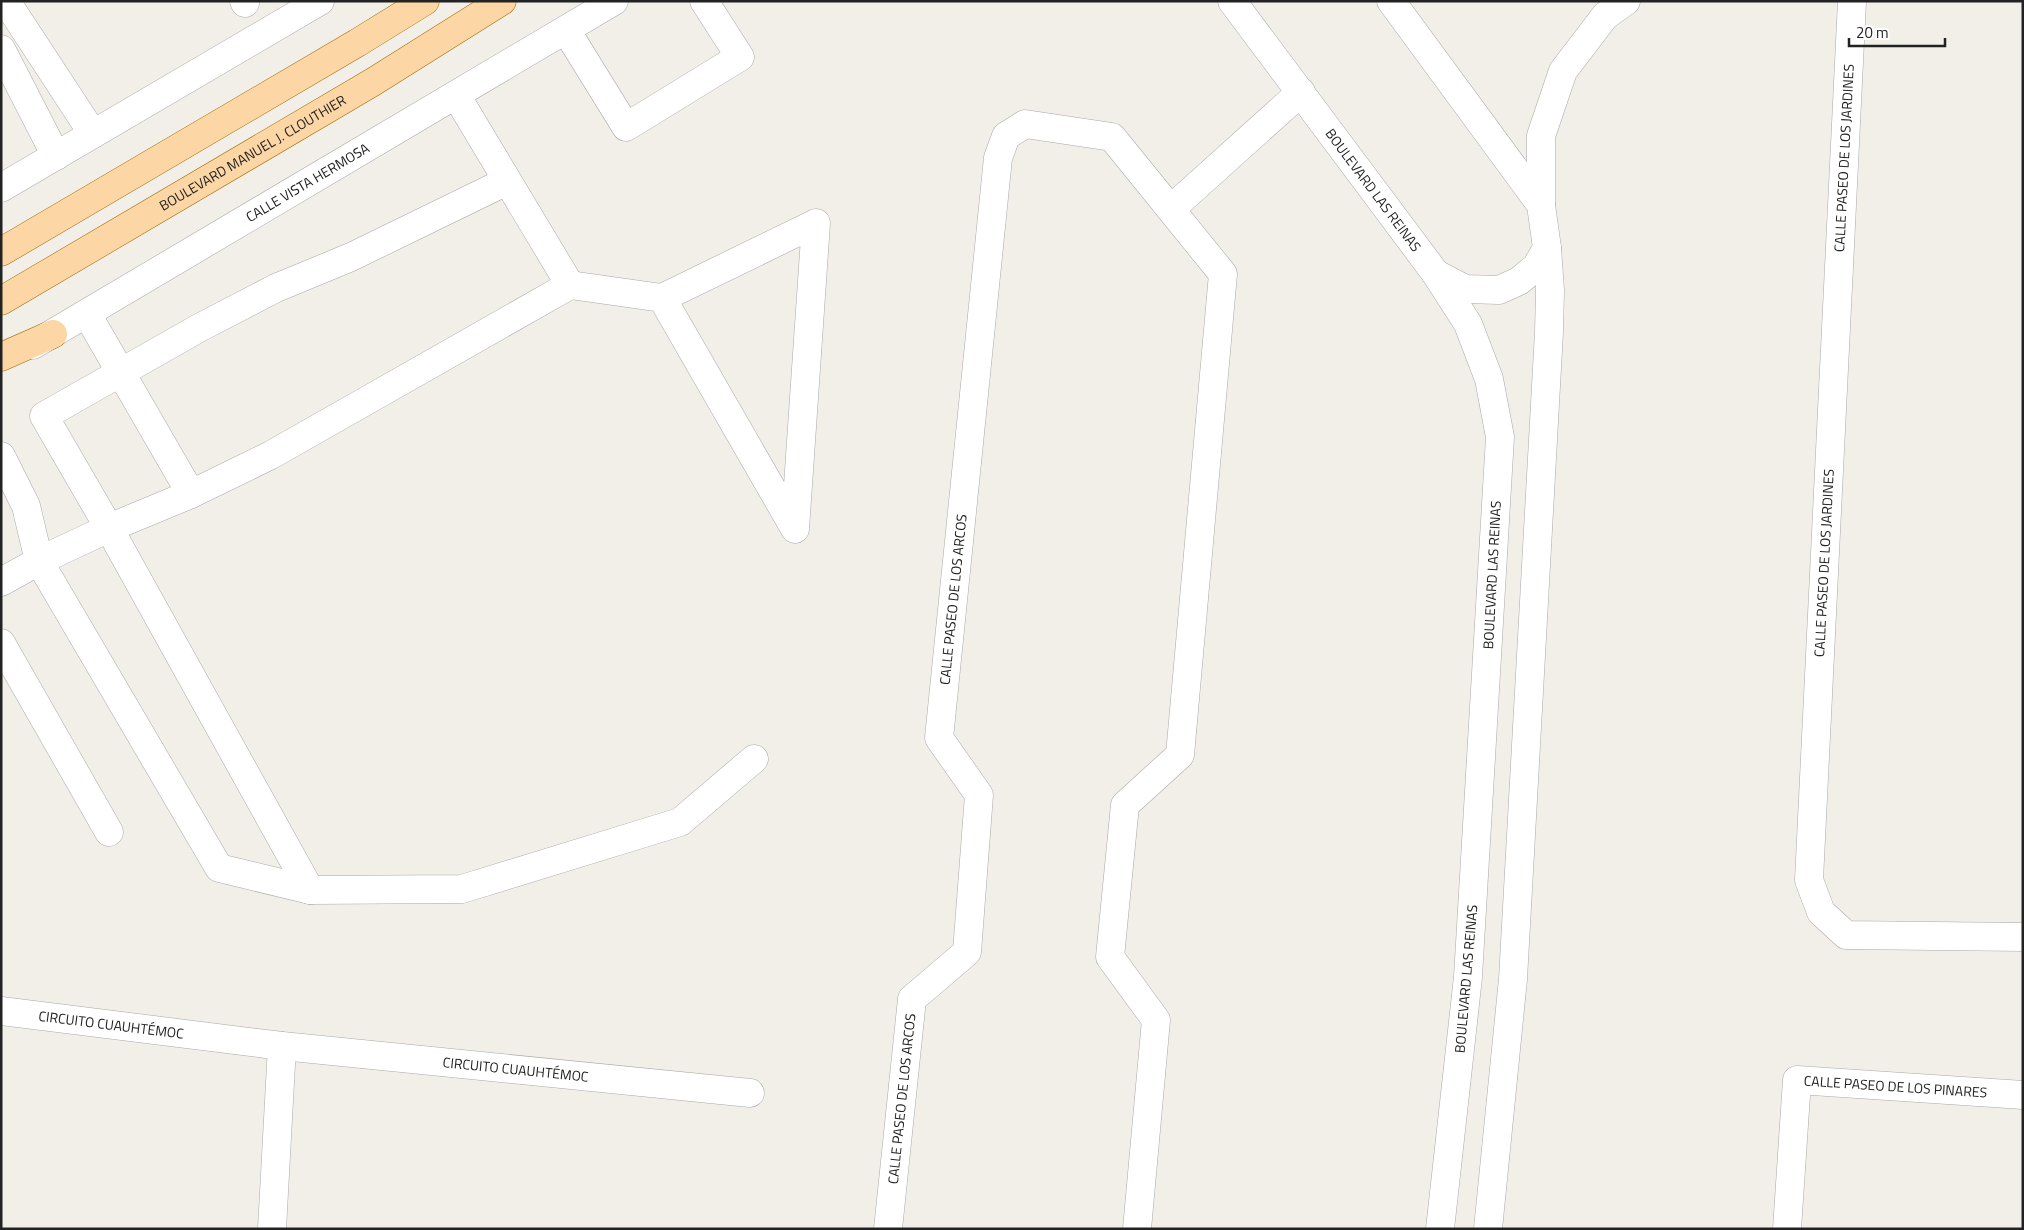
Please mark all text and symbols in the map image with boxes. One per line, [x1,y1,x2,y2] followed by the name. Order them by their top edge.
[1849,15,1945,47] scale bar
[1856,21,1889,44] text: 20 m
[1828,63,1859,253] street label: CALLE PASEO DE LOS JARDINES
[155,89,350,216] street label: BOULEVARD MANUEL J. CLOUTHIER
[1321,124,1427,256] street label: BOULEVARD LAS REINAS
[242,137,374,227] street label: CALLE VISTA HERMOSA
[1808,468,1839,658] street label: CALLE PASEO DE LOS JARDINES
[1477,500,1506,650] street label: BOULEVARD LAS REINAS
[933,513,972,686] street label: CALLE PASEO DE LOS ARCOS
[1449,904,1482,1054] street label: BOULEVARD LAS REINAS
[37,1005,185,1044] street label: CIRCUITO CUAUHTÉMOC
[882,1012,920,1185] street label: CALLE PASEO DE LOS ARCOS
[442,1051,590,1087] street label: CIRCUITO CUAUHTÉMOC
[1803,1069,1988,1103] street label: CALLE PASEO DE LOS PINARES

